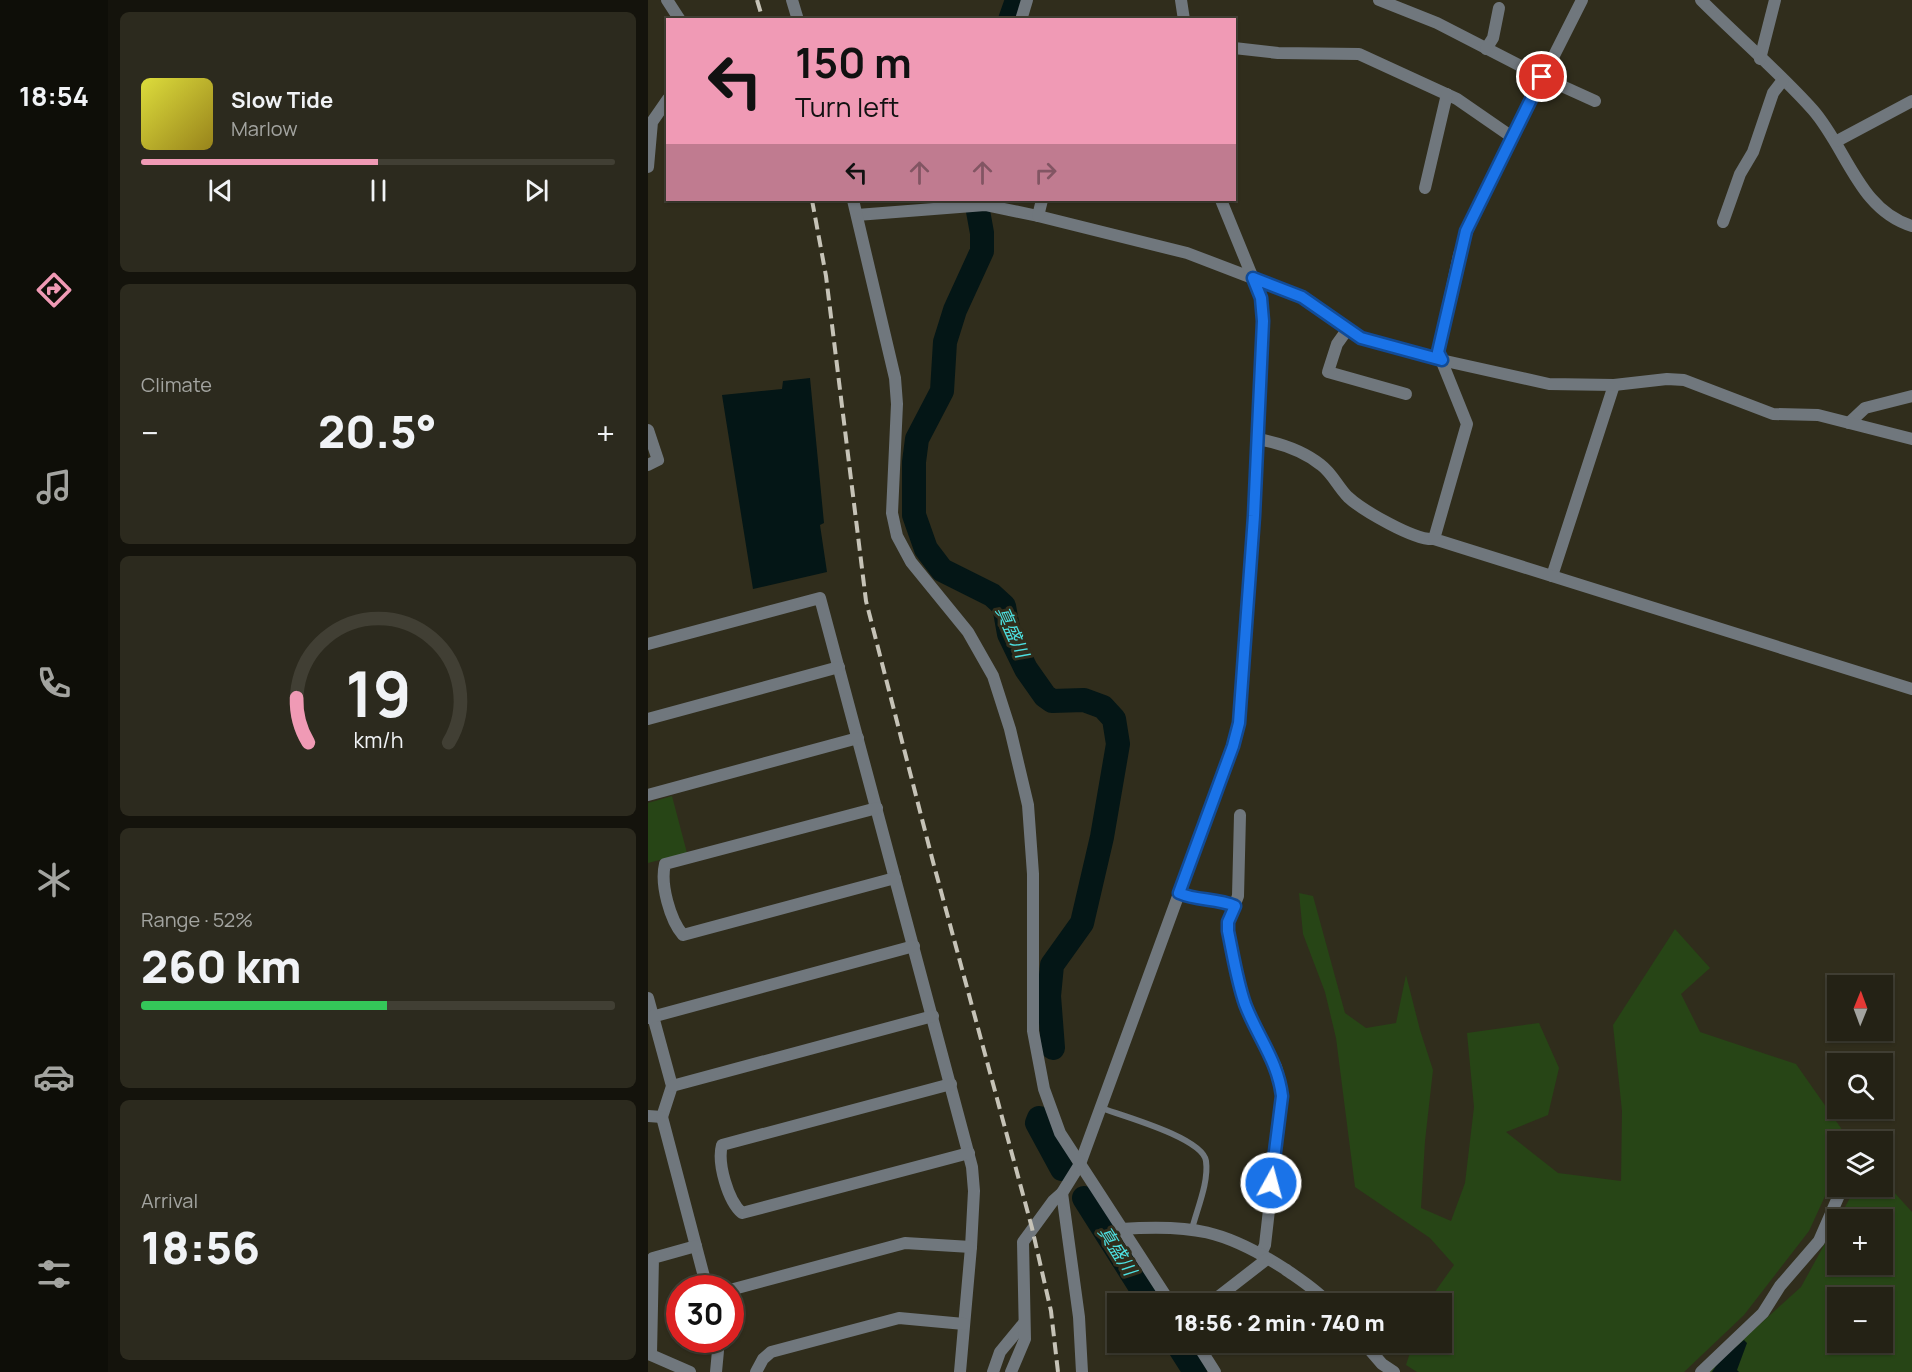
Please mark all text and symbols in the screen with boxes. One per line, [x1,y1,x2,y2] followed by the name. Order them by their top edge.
[795,33,912,91] text: 150 m
[696,42,774,120] icon: left
[1516,51,1567,102] pin
[1525,60,1558,93] icon: arrive
[19,77,89,114] text: 18:54
[231,85,333,115] text: Slow Tide
[795,88,899,125] text: Turn left
[231,115,298,142] text: Marlow
[840,156,873,189] icon: left
[903,156,936,189] icon: ahead
[966,156,999,189] icon: ahead
[1029,156,1062,189] icon: right
[204,174,237,207] icon: previous
[362,174,395,207] icon: pause
[520,174,553,207] icon: next
[33,269,75,311] icon: directions
[141,371,212,398] text: Climate
[318,400,437,462] text: 20.5°
[141,410,159,455] text: −
[596,410,615,455] text: +
[33,466,75,508] icon: music
[991,602,1036,663] water label: 真盛川
[345,650,411,736] text: 19
[33,662,75,704] icon: phone
[353,725,403,754] text: km/h
[33,859,75,901] icon: climate
[141,906,253,933] text: Range · 52%
[141,935,302,997] text: 260 km
[1827,975,1893,1041] north arrow
[1827,975,1893,1353] map controls
[1827,1053,1893,1119] button: search
[33,1056,75,1098] icon: car
[1827,1131,1893,1197] button: layers
[1239,1151,1303,1215] position arrow
[141,1187,198,1214] text: Arrival
[1827,1209,1893,1275] button: +
[141,1216,260,1278] text: 18:56
[1093,1221,1143,1281] water label: 真盛川
[33,1253,75,1295] icon: filters
[666,1275,744,1353] speed limit sign: 30
[1827,1287,1893,1353] button: −
[1174,1308,1385,1338] text: 18:56 · 2 min · 740 m

